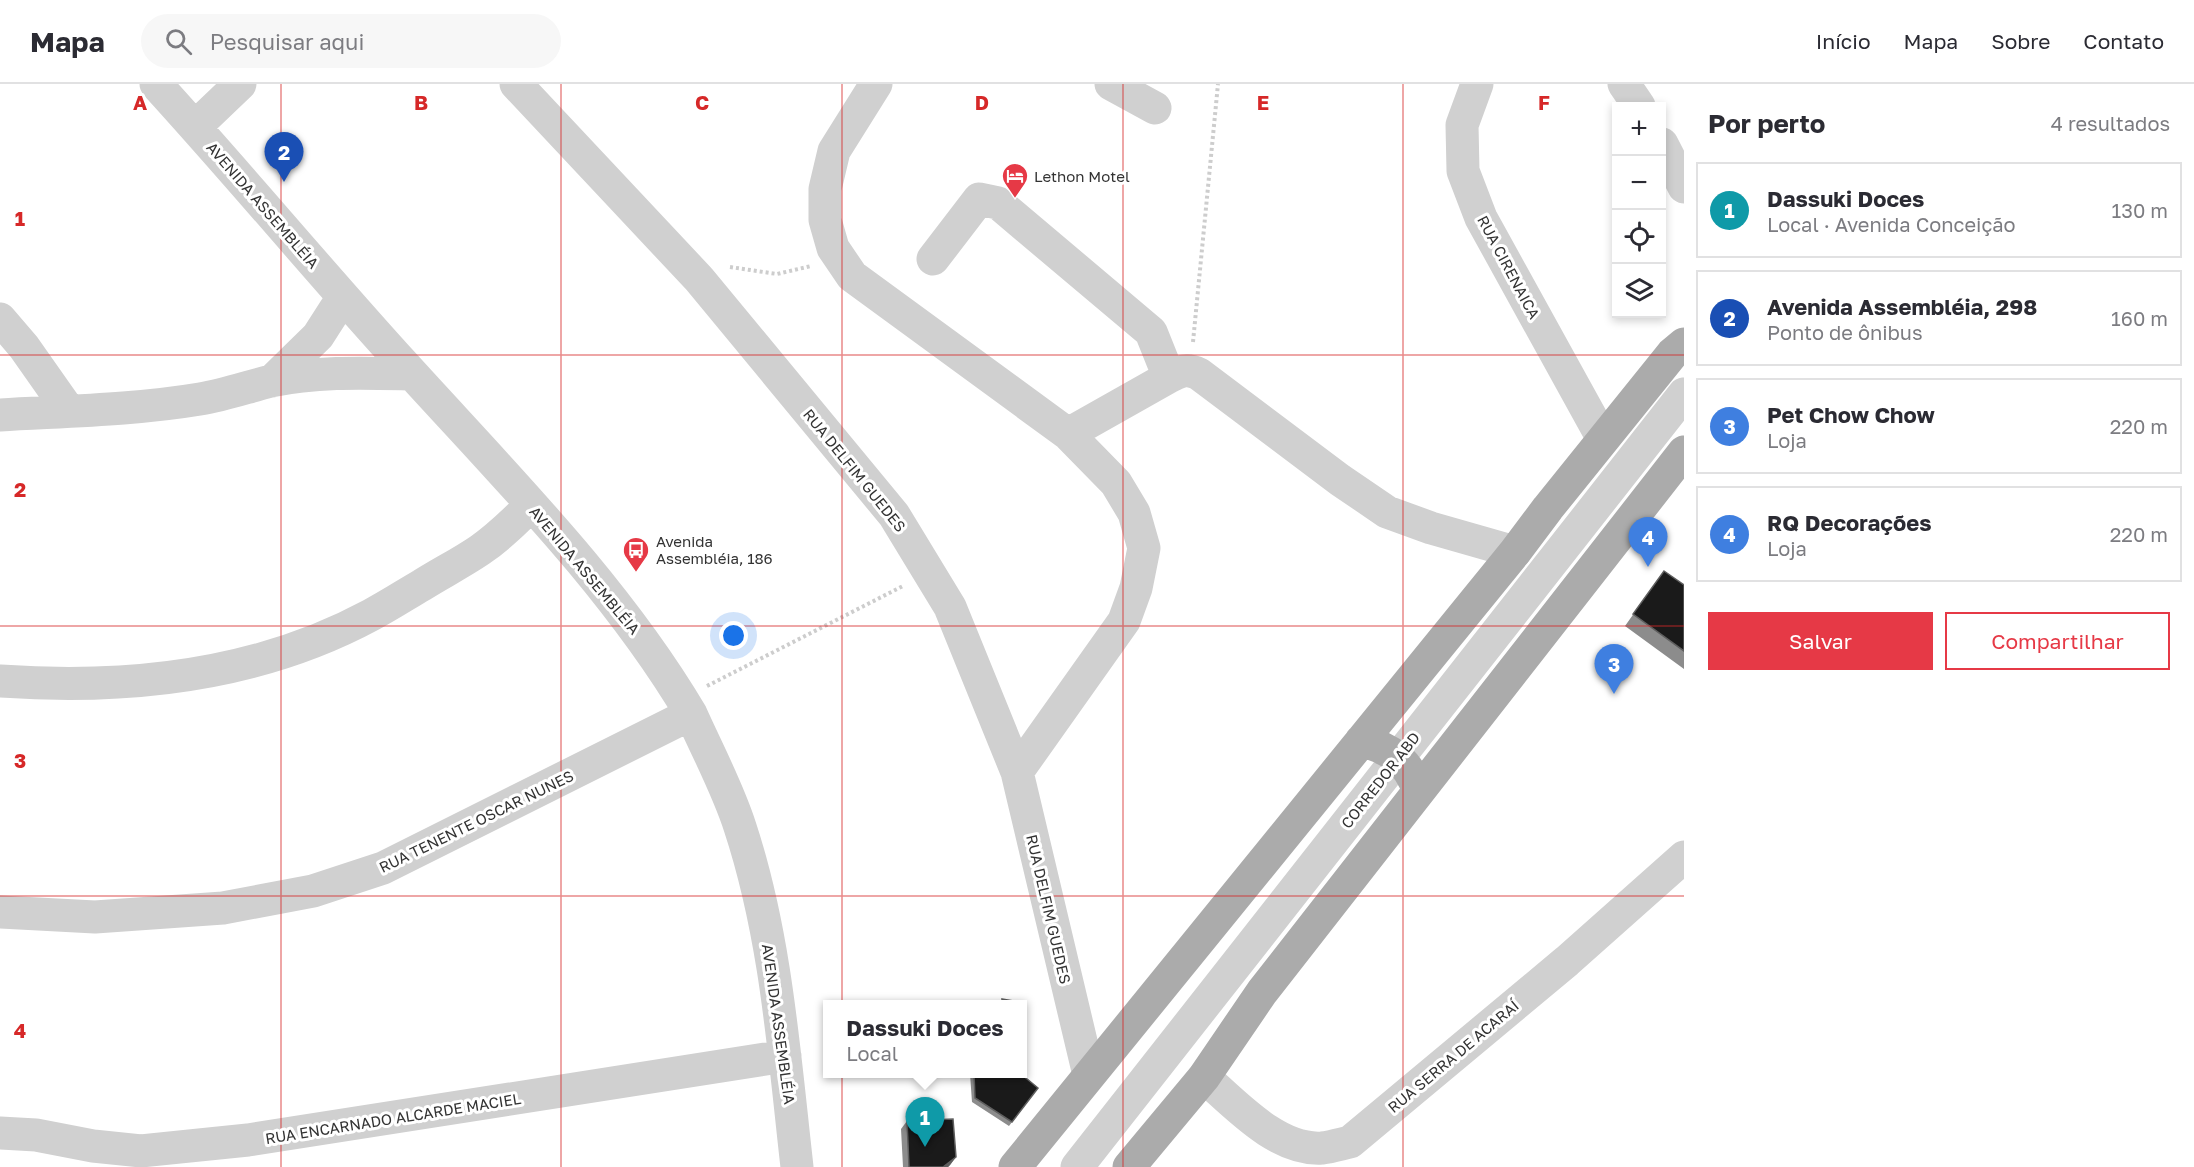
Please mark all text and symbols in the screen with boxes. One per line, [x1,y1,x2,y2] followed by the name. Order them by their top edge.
[141,14,561,68] search box
[30,25,105,58] text: Mapa
[162,25,195,58] icon: search
[210,28,364,55] text: Pesquisar aqui
[1816,28,1871,54] text: Início
[1904,28,1958,54] text: Mapa
[1991,28,2050,54] text: Sobre
[2083,28,2164,54] text: Contato
[133,90,147,114] text: A
[414,90,428,114] text: B
[695,90,709,114] text: C
[975,90,989,114] text: D
[1257,90,1269,114] text: E
[1538,90,1550,114] text: F
[1612,102,1666,318] map controls
[1612,102,1666,156] button: +
[1708,108,1825,139] text: Por perto
[2051,111,2170,135] text: 4 resultados
[264,132,304,182] pin: 2
[203,138,323,272] street label: AVENIDA ASSEMBLÉIA
[1612,156,1666,210] button: −
[1000,161,1030,199] hotel icon: Lethon Motel
[1034,167,1130,185] place label: Lethon Motel
[1767,185,1924,212] text: Dassuki Doces
[1724,198,1735,222] text: 1
[2112,198,2168,222] text: 130 m
[15,206,25,230] text: 1
[1612,210,1666,264] button: locate
[1474,212,1544,322] street label: RUA CIRENAICA
[1767,212,2016,236] text: Local · Avenida Conceição
[1612,264,1666,318] button: layers
[1767,293,2037,320] text: Avenida Assembléia, 298
[1723,306,1736,330] text: 2
[2111,306,2168,330] text: 160 m
[1767,320,1923,344] text: Ponto de ônibus
[1767,401,1935,428] text: Pet Chow Chow
[800,405,910,535] street label: RUA DELFIM GUEDES
[1723,414,1736,438] text: 3
[2110,414,2168,438] text: 220 m
[1767,428,1807,452] text: Loja
[14,477,26,501] text: 2
[526,502,644,638] street label: AVENIDA ASSEMBLÉIA
[1767,509,1931,536] text: RQ Decorações
[1628,518,1668,567] pin: 4
[1723,522,1736,546] text: 4
[2110,522,2168,546] text: 220 m
[656,532,773,567] place label: Avenida Assembléia, 186
[621,535,651,573] bus stop icon: Avenida Assembléia, 186
[1767,536,1807,560] text: Loja
[1708,612,1933,670] button: Salvar
[1945,612,2170,670] button: Compartilhar
[719,621,748,650] your location
[1594,644,1634,694] pin: 3
[1337,728,1423,832] street label: CORREDOR ABD
[14,748,26,772] text: 3
[376,766,576,876] street label: RUA TENENTE OSCAR NUNES
[1023,833,1075,985] street label: RUA DELFIM GUEDES
[759,943,799,1105] street label: AVENIDA ASSEMBLÉIA
[1384,995,1523,1116] street label: RUA SERRA DE ACARAÍ
[823,1000,1027,1078] popup
[846,1014,1004,1041] text: Dassuki Doces
[14,1018,26,1042] text: 4
[846,1041,898,1065] text: Local
[264,1089,523,1147] street label: RUA ENCARNADO ALCARDE MACIEL
[906,1098,944,1147] pin: 1

